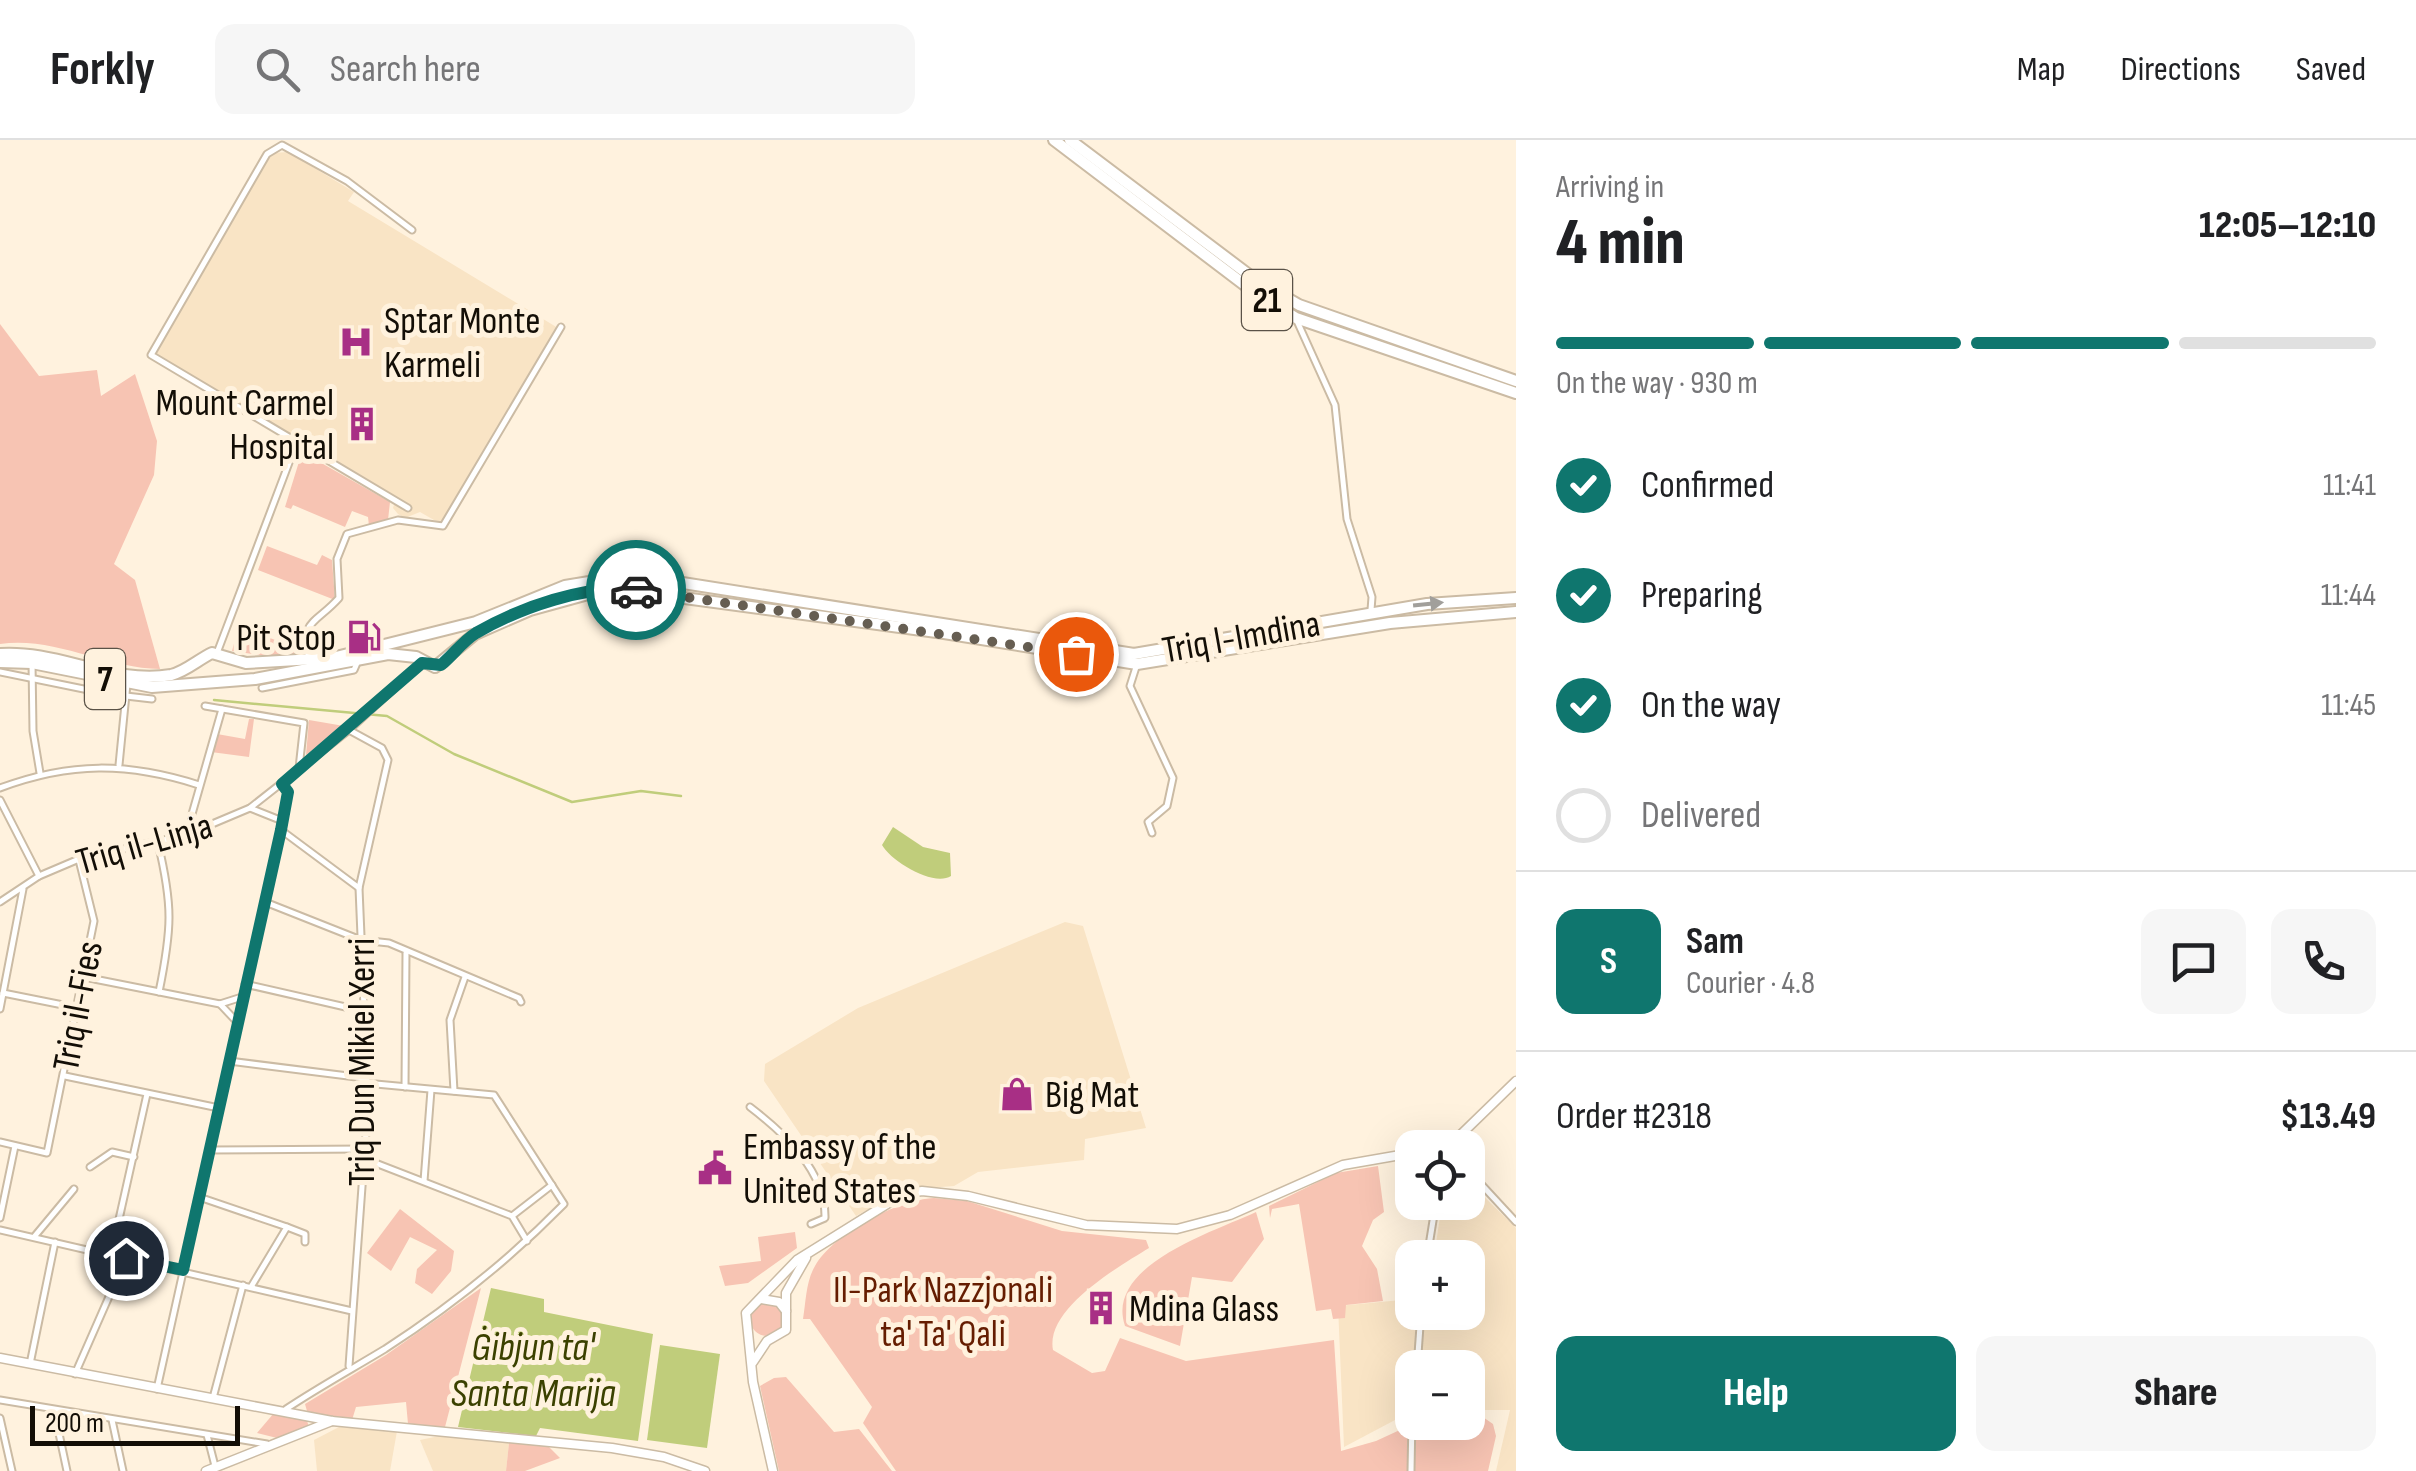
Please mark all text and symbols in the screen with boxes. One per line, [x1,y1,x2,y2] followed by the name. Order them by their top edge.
[215,24,915,114] search box
[50,41,155,98] text: Forkly
[250,42,305,97] icon: search
[330,47,481,92] text: Search here
[2017,48,2066,91] text: Map
[2121,48,2241,91] text: Directions
[2296,48,2366,91] text: Saved
[1556,168,1664,207] text: Arriving in
[2199,203,2376,248] text: 12:05–12:10
[1556,205,1685,283] text: 4 min
[1242,270,1292,330] road number: 21
[384,299,540,388] place label: Sptar Monte Karmeli
[337,323,375,361] hospital icon: Sptar Monte Karmeli
[1556,364,1758,403] text: On the way · 930 m
[156,381,334,470] place label: Mount Carmel Hospital
[343,405,381,443] building icon: Mount Carmel Hospital
[1556,458,1611,513] icon: check
[1641,463,1774,508] text: Confirmed
[2323,466,2376,505] text: 11:41
[586,540,686,640] courier
[609,563,664,618] icon: car
[1556,568,1611,623] icon: check
[1641,573,1762,618] text: Preparing
[2321,576,2376,615] text: 11:44
[1412,596,1444,612] one-way arrow
[1159,601,1324,673] street label: Triq l-Imdina
[1034,612,1119,697] pin
[236,616,336,661] place label: Pit Stop
[345,618,383,656] fuel station icon: Pit Stop
[1049,627,1104,682] icon: bag
[85,649,125,709] road number: 7
[1556,678,1611,733] icon: check
[1641,683,1781,728] text: On the way
[2321,686,2376,725] text: 11:45
[1641,793,1761,838] text: Delivered
[71,804,218,885] street label: Triq il-Linja
[2141,909,2246,1014] button: chat
[2271,909,2376,1014] button: phone
[1686,919,1744,964] text: Sam
[44,937,113,1075] street label: Triq il-Fies
[340,938,385,1186] street label: Triq Dun Mikiel Xerri
[1600,939,1617,984] text: S
[1686,964,1815,1003] text: Courier · 4.8
[1045,1073,1139,1118] place label: Big Mat
[998,1075,1036,1113] shop icon: Big Mat
[1556,1094,1712,1139] text: Order #2318
[2280,1094,2376,1139] text: $13.49
[743,1125,936,1214] place label: Embassy of the United States
[1395,1130,1485,1440] map controls
[1395,1130,1485,1220] button: locate
[696,1149,734,1187] public building icon: Embassy of the United States
[84,1216,169,1301] pin
[99,1231,154,1286] icon: home
[1395,1240,1485,1330] button: +
[833,1268,1053,1357] park label: Il-Park Nazzjonali ta' Ta' Qali
[1129,1287,1279,1332] place label: Mdina Glass
[1082,1289,1120,1327] building icon: Mdina Glass
[450,1324,616,1418] water label: Ġibjun ta' Santa Marija
[1556,1336,1956,1451] button: Help
[1976,1336,2376,1451] button: Share
[1395,1350,1485,1440] button: −
[30,1401,240,1446] scale bar
[45,1407,104,1440] text: 200 m

